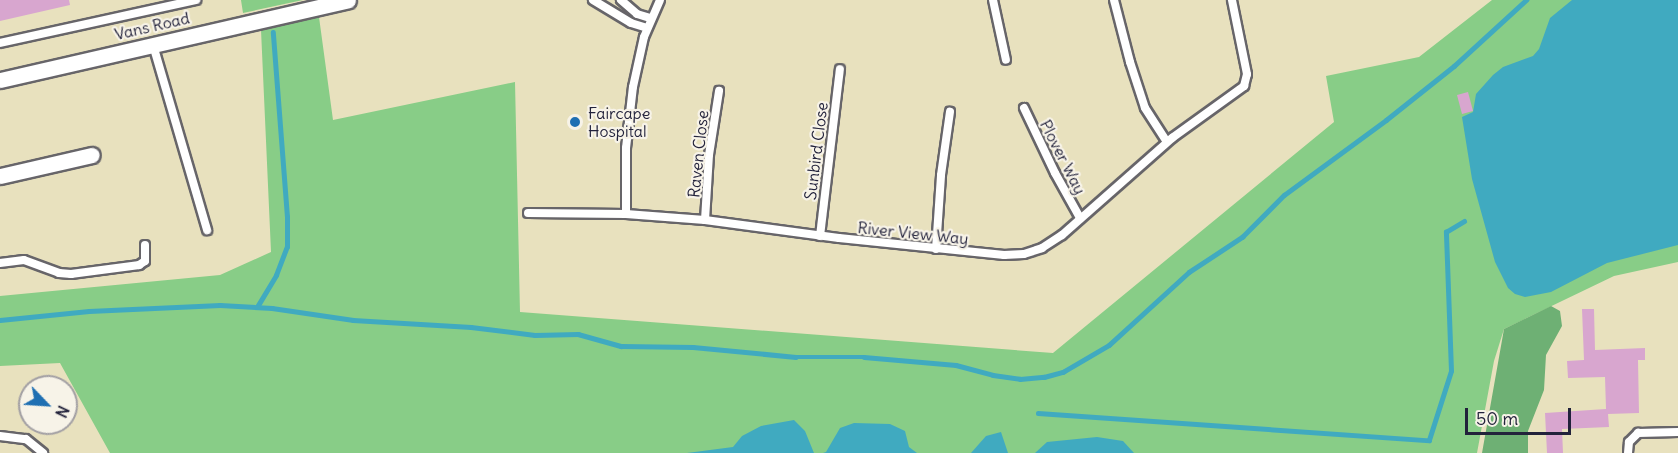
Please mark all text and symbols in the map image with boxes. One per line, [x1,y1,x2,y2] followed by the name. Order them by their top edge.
[113,8,191,44] street label: Vans Road
[800,101,832,201] street label: Sunbird Close
[588,103,650,141] place label: Faircape Hospital
[684,109,712,199] street label: Raven Close
[566,113,584,131] marker: Faircape Hospital
[1036,117,1090,197] street label: Plover Way
[857,218,969,248] street label: River View Way
[18,375,78,435] north arrow
[1468,396,1574,434] scale bar
[51,403,74,421] text: N
[1476,407,1518,430] text: 50 m

